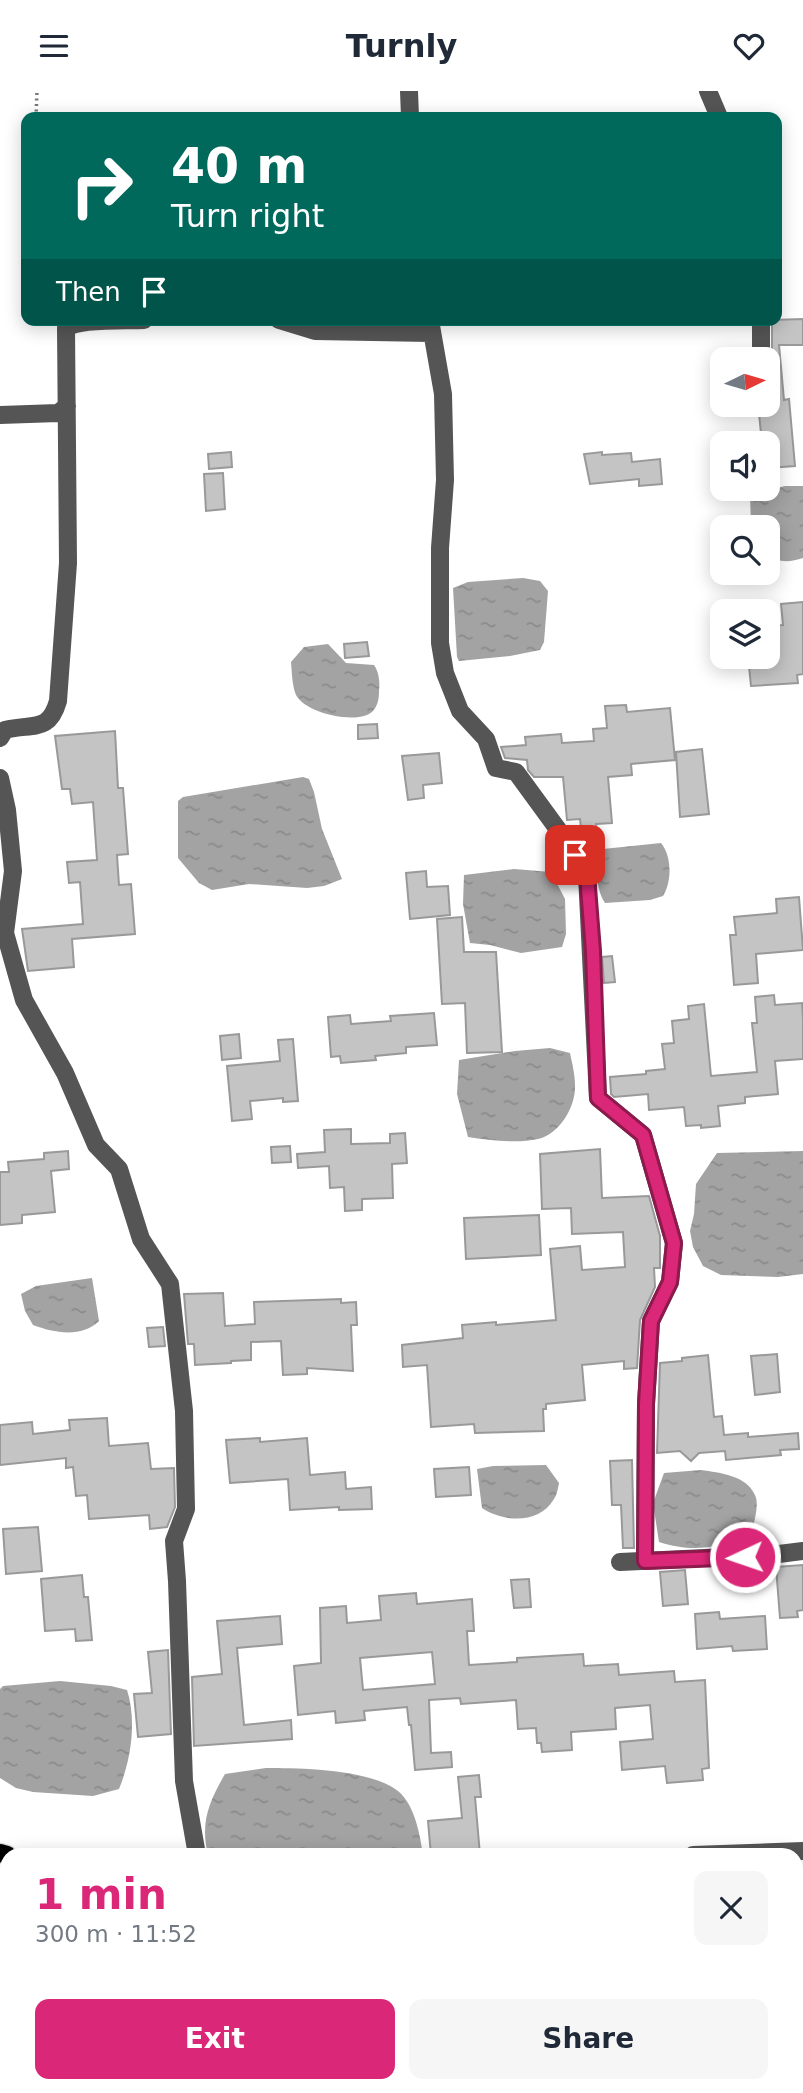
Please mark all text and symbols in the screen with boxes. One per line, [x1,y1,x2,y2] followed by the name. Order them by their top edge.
[35,27,73,65] icon: menu
[346,27,457,65] text: Turnly
[730,27,768,65] icon: heart
[171,138,307,195] text: 40 m
[56,140,147,231] icon: right
[171,197,324,235] text: Turn right
[135,273,173,311] icon: arrive
[56,277,121,307] text: Then
[710,347,780,417] north arrow
[710,347,780,669] map controls
[710,431,780,501] button: sound
[710,515,780,585] button: search
[710,599,780,669] button: layers
[545,825,605,885] pin
[556,836,594,874] icon: arrive
[708,1520,782,1594] position arrow
[35,1870,167,1919] text: 1 min
[694,1871,768,1945] button: close
[35,1921,197,1947] text: 300 m · 11:52
[35,1999,395,2079] button: Exit
[409,1999,768,2079] button: Share

